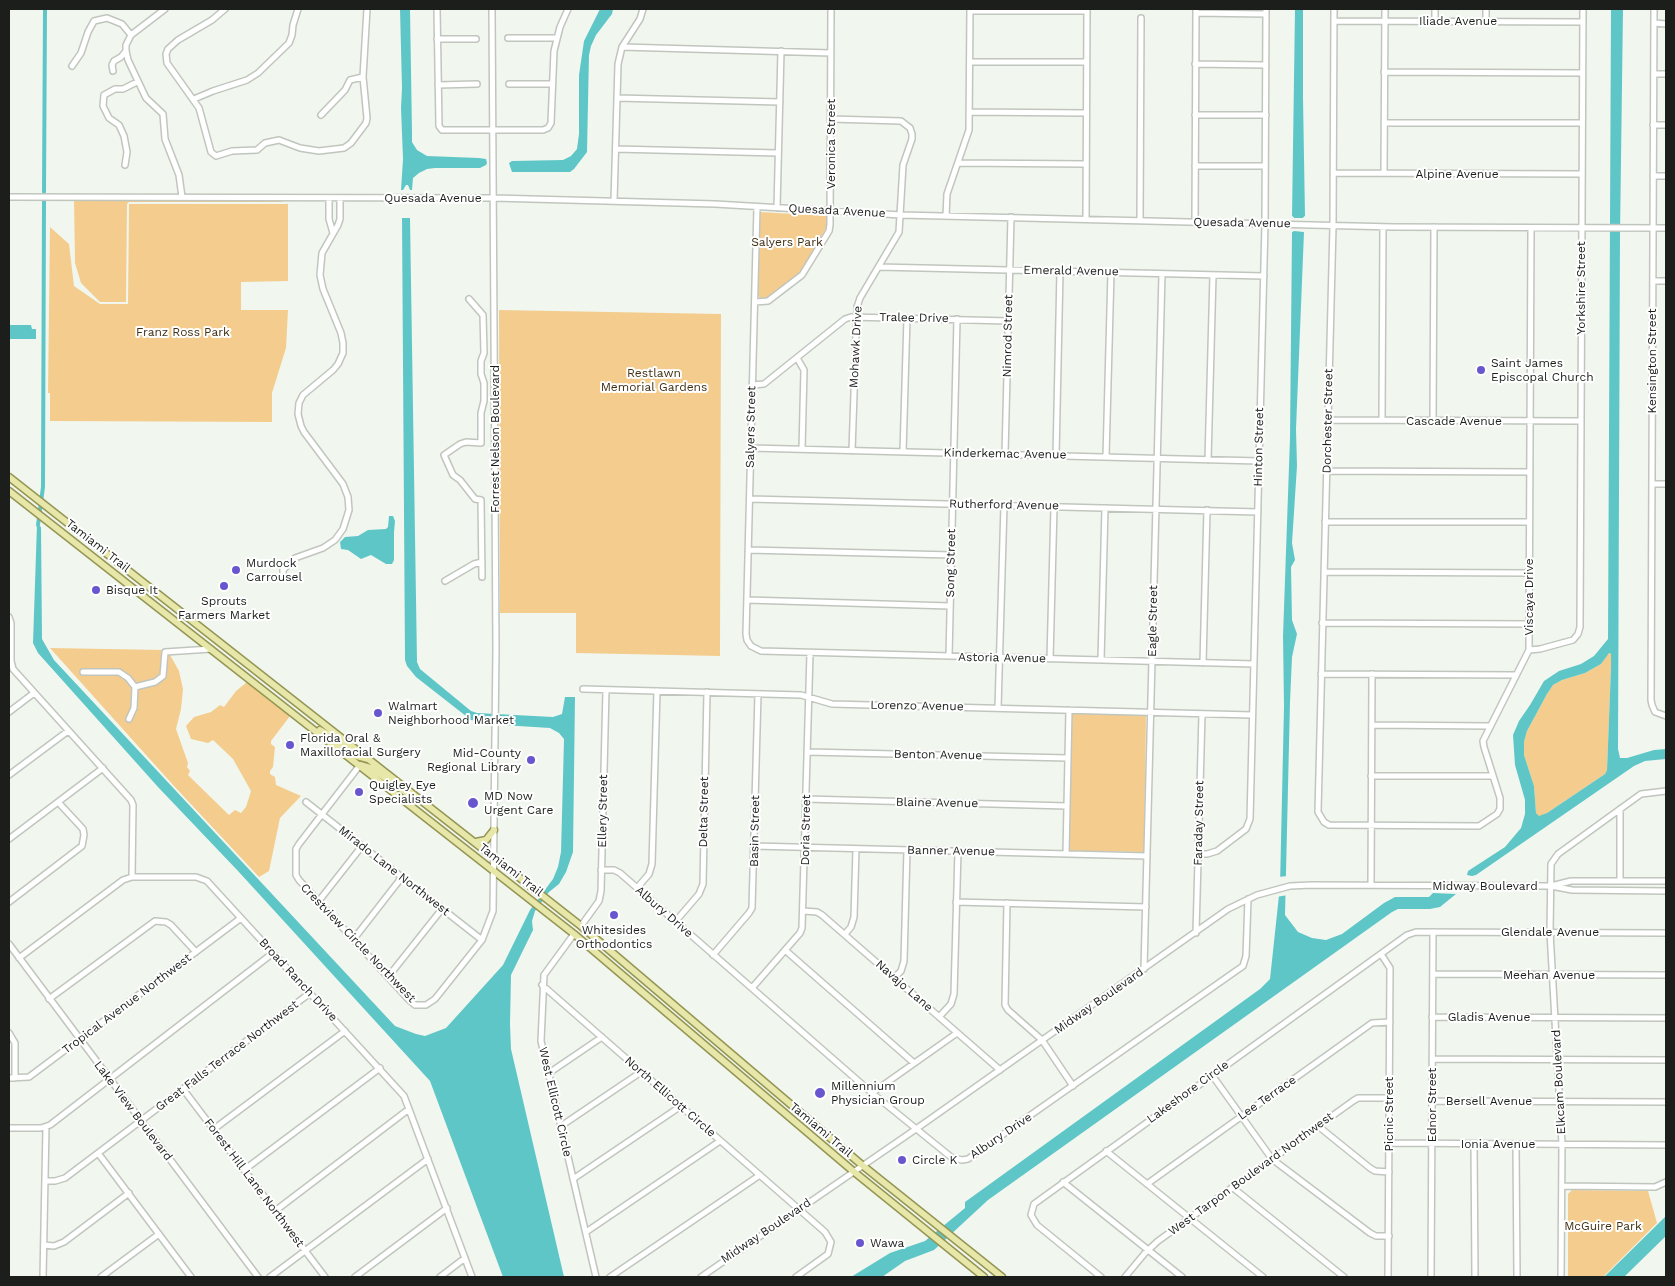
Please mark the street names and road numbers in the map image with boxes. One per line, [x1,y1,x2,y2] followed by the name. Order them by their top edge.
[1419,14,1497,28] street label: Iliade Avenue
[824,99,838,189] street label: Veronica Street
[1415,167,1499,181] street label: Alpine Avenue
[384,191,482,205] street label: Quesada Avenue
[788,201,886,221] street label: Quesada Avenue
[1193,215,1291,231] street label: Quesada Avenue
[1574,241,1588,335] street label: Yorkshire Street
[1023,263,1119,279] street label: Emerald Avenue
[1000,294,1016,378] street label: Nimrod Street
[847,306,865,388] street label: Mohawk Drive
[1645,309,1659,413] street label: Kensington Street
[879,310,949,326] street label: Tralee Drive
[488,365,502,513] street label: Forrest Nelson Boulevard
[1320,368,1336,474] street label: Dorchester Street
[743,386,759,468] street label: Salyers Street
[1251,407,1267,487] street label: Hinton Street
[1406,414,1502,428] street label: Cascade Avenue
[943,446,1067,462] street label: Kinderkemac Avenue
[949,497,1059,513] street label: Rutherford Avenue
[63,516,133,576] street label: Tamiami Trail
[943,528,959,598] street label: Song Street
[1522,558,1536,636] street label: Viscaya Drive
[1145,585,1161,657] street label: Eagle Street
[958,650,1046,666] street label: Astoria Avenue
[870,698,964,714] street label: Lorenzo Avenue
[894,747,982,763] street label: Benton Avenue
[595,774,611,848] street label: Ellery Street
[696,776,712,848] street label: Delta Street
[1191,780,1207,866] street label: Faraday Street
[798,794,814,866] street label: Doria Street
[747,795,763,867] street label: Basin Street
[896,795,978,811] street label: Blaine Avenue
[336,823,452,919] street label: Mirado Lane Northwest
[476,840,546,900] street label: Tamiami Trail
[907,843,995,859] street label: Banner Avenue
[1432,879,1538,893] street label: Midway Boulevard
[297,880,419,1006] street label: Crestview Circle Northwest
[632,883,696,941] street label: Albury Drive
[1501,925,1599,939] street label: Glendale Avenue
[256,935,340,1025] street label: Broad Ranch Drive
[60,951,194,1057] street label: Tropical Avenue Northwest
[872,957,936,1015] street label: Navajo Lane
[1052,965,1146,1037] street label: Midway Boulevard
[1503,968,1595,982] street label: Meehan Avenue
[153,998,301,1114] street label: Great Falls Terrace Northwest
[1448,1010,1530,1024] street label: Gladis Avenue
[1549,1029,1569,1135] street label: Elkcam Boulevard
[535,1046,575,1158] street label: West Ellicott Circle
[622,1054,718,1140] street label: North Ellicott Circle
[1144,1057,1232,1127] street label: Lakeshore Circle
[91,1058,175,1164] street label: Lake View Boulevard
[1425,1068,1439,1142] street label: Ednor Street
[1235,1073,1299,1123] street label: Lee Terrace
[1382,1077,1396,1151] street label: Picnic Street
[1446,1094,1532,1108] street label: Bersell Avenue
[787,1099,855,1161] street label: Tamiami Trail
[1166,1109,1336,1239] street label: West Tarpon Boulevard Northwest
[967,1110,1035,1162] street label: Albury Drive
[201,1116,307,1250] street label: Forest Hill Lane Northwest
[1461,1137,1535,1151] street label: Ionia Avenue
[718,1196,814,1266] street label: Midway Boulevard

